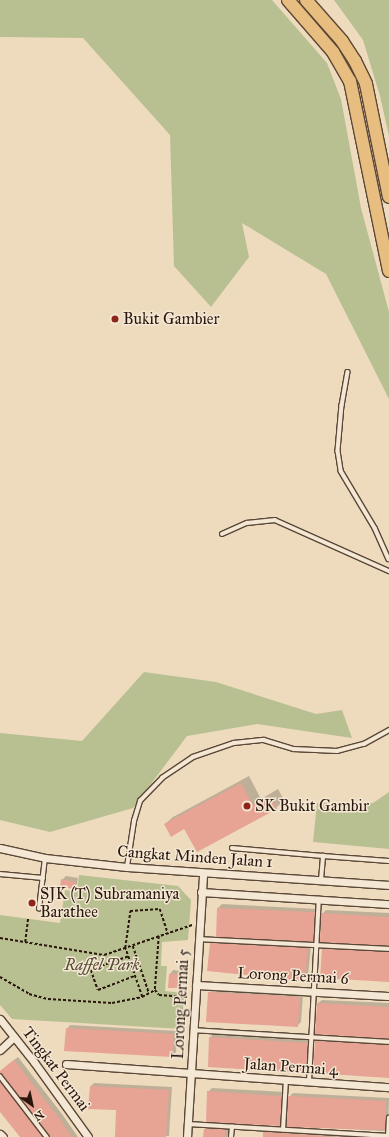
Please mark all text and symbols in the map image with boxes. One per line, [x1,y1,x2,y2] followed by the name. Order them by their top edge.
[123,309,219,329] place label: Bukit Gambier
[110,314,120,324] marker: Bukit Gambier
[255,796,369,816] place label: SK Bukit Gambir
[242,801,252,811] marker: SK Bukit Gambir
[117,842,273,872] street label: Cangkat Minden Jalan 1
[40,884,179,922] place label: SJK (T) Subramaniya Barathee
[27,898,37,908] marker: SJK (T) Subramaniya Barathee
[169,948,193,1060] street label: Lorong Permai 5
[64,955,140,975] park label: Raffel Park
[237,964,349,988] street label: Lorong Permai 6
[18,1023,94,1115] street label: Tingkat Permai
[243,1054,339,1080] street label: Jalan Permai 4
[12,1085,52,1125] north arrow
[31,1107,46,1123] text: N

